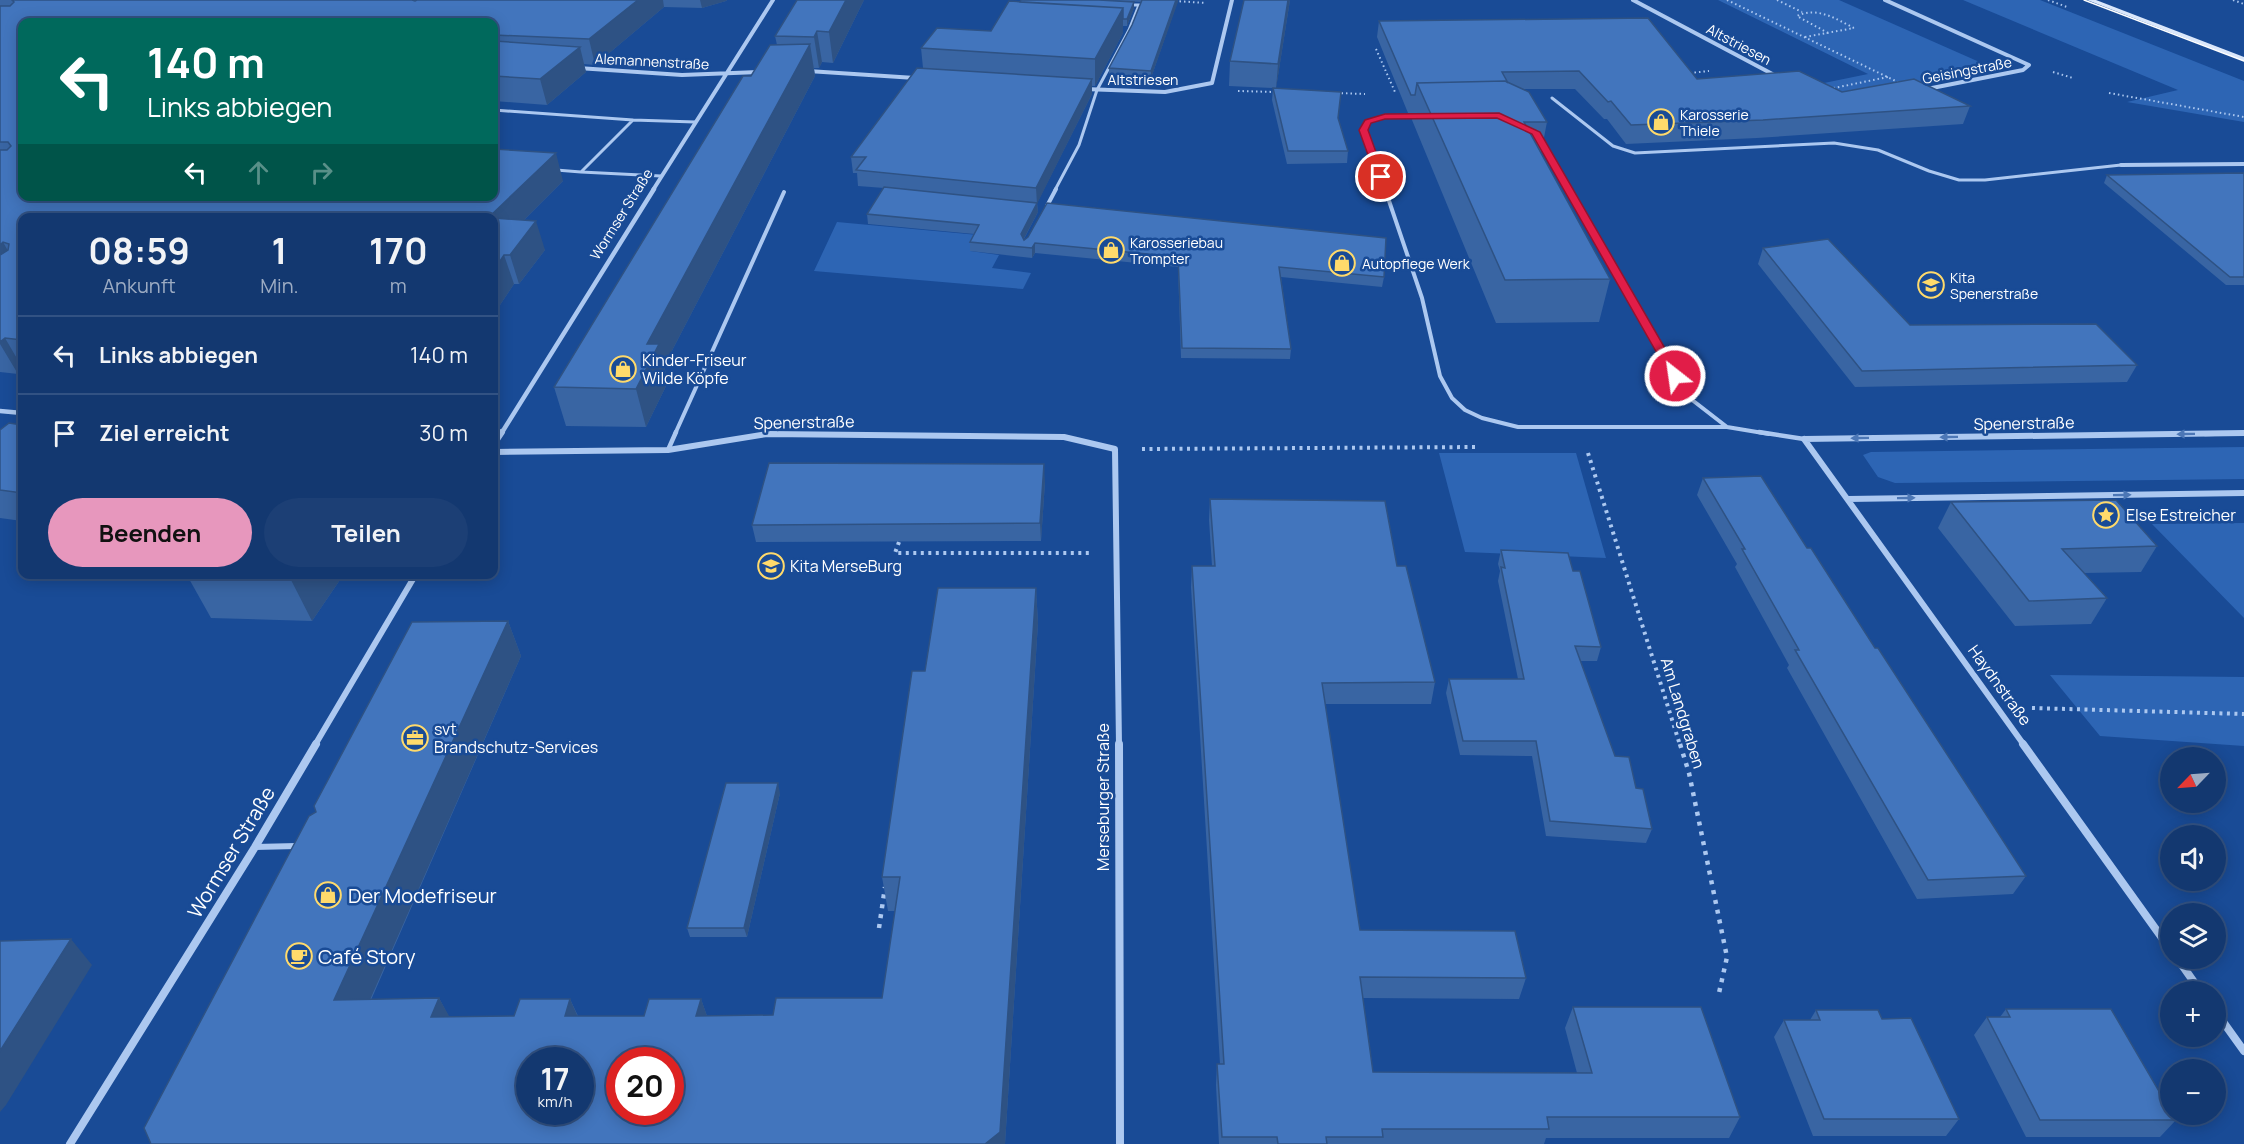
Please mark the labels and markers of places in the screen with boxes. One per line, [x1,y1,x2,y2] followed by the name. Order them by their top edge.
[1680,105,1749,140] place label: Karosserie Thiele
[1646,107,1676,137] shop icon: Karosserie Thiele
[1355,151,1406,202] pin
[1130,233,1223,268] place label: Karosseriebau Trompter
[1096,235,1126,265] shop icon: Karosseriebau Trompter
[1327,248,1357,278] shop icon: Autopflege Werk
[1362,254,1471,273] place label: Autopflege Werk
[1950,268,2038,303] place label: Kita Spenerstraße
[1916,270,1946,300] school or university icon: Kita Spenerstraße
[642,349,747,389] place label: Kinder-Friseur Wilde Köpfe
[608,354,638,384] shop icon: Kinder-Friseur Wilde Köpfe
[2091,500,2121,530] place icon: Else Estreicher
[2126,504,2236,526] place label: Else Estreicher
[756,551,786,581] school or university icon: Kita MerseBurg
[790,555,902,577] place label: Kita MerseBurg
[434,718,598,758] place label: svt Brandschutz-Services
[400,723,430,753] office icon: svt Brandschutz-Services
[313,880,343,910] shop icon: Der Modefriseur
[348,882,497,909] place label: Der Modefriseur
[284,941,314,971] cafe icon: Café Story
[318,943,416,970] place label: Café Story

